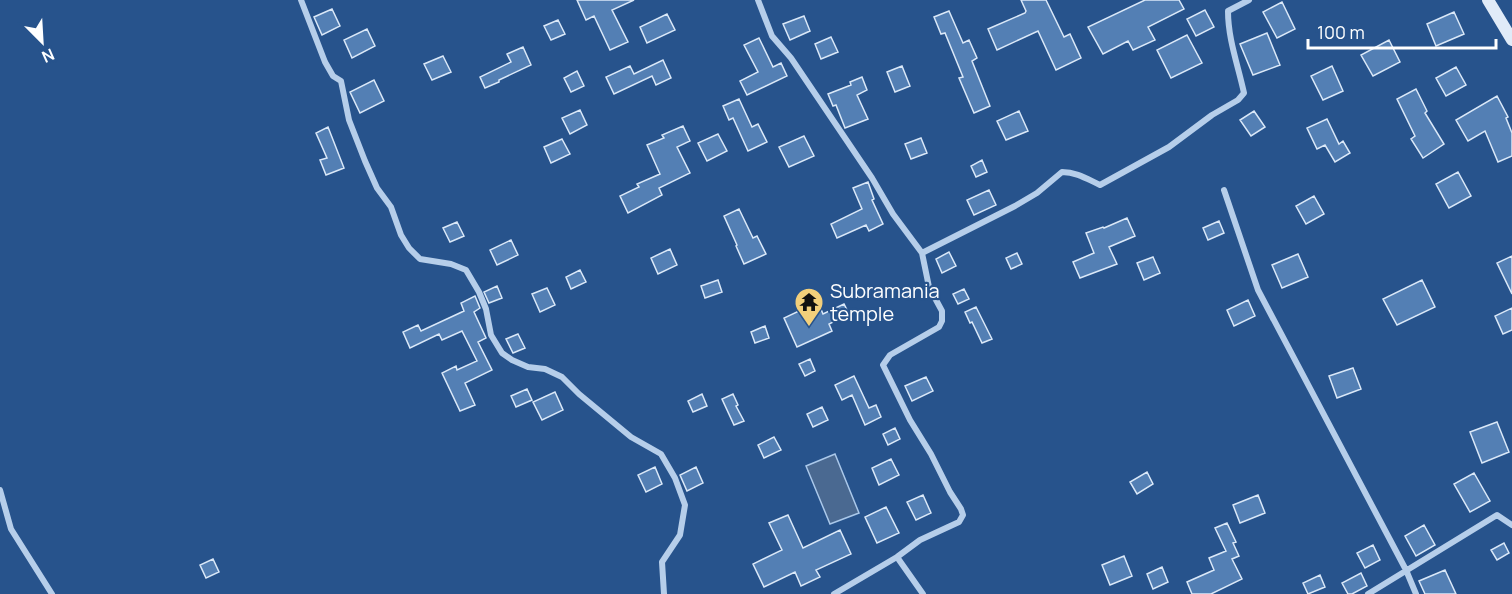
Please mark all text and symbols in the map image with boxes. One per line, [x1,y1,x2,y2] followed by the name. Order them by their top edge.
[12,12,72,72] north arrow
[1308,12,1496,50] scale bar
[1317,20,1365,44] text: 100 m
[38,43,58,68] text: N
[830,277,940,327] place label: Subramania temple
[793,286,825,328] temple icon: Subramania temple

